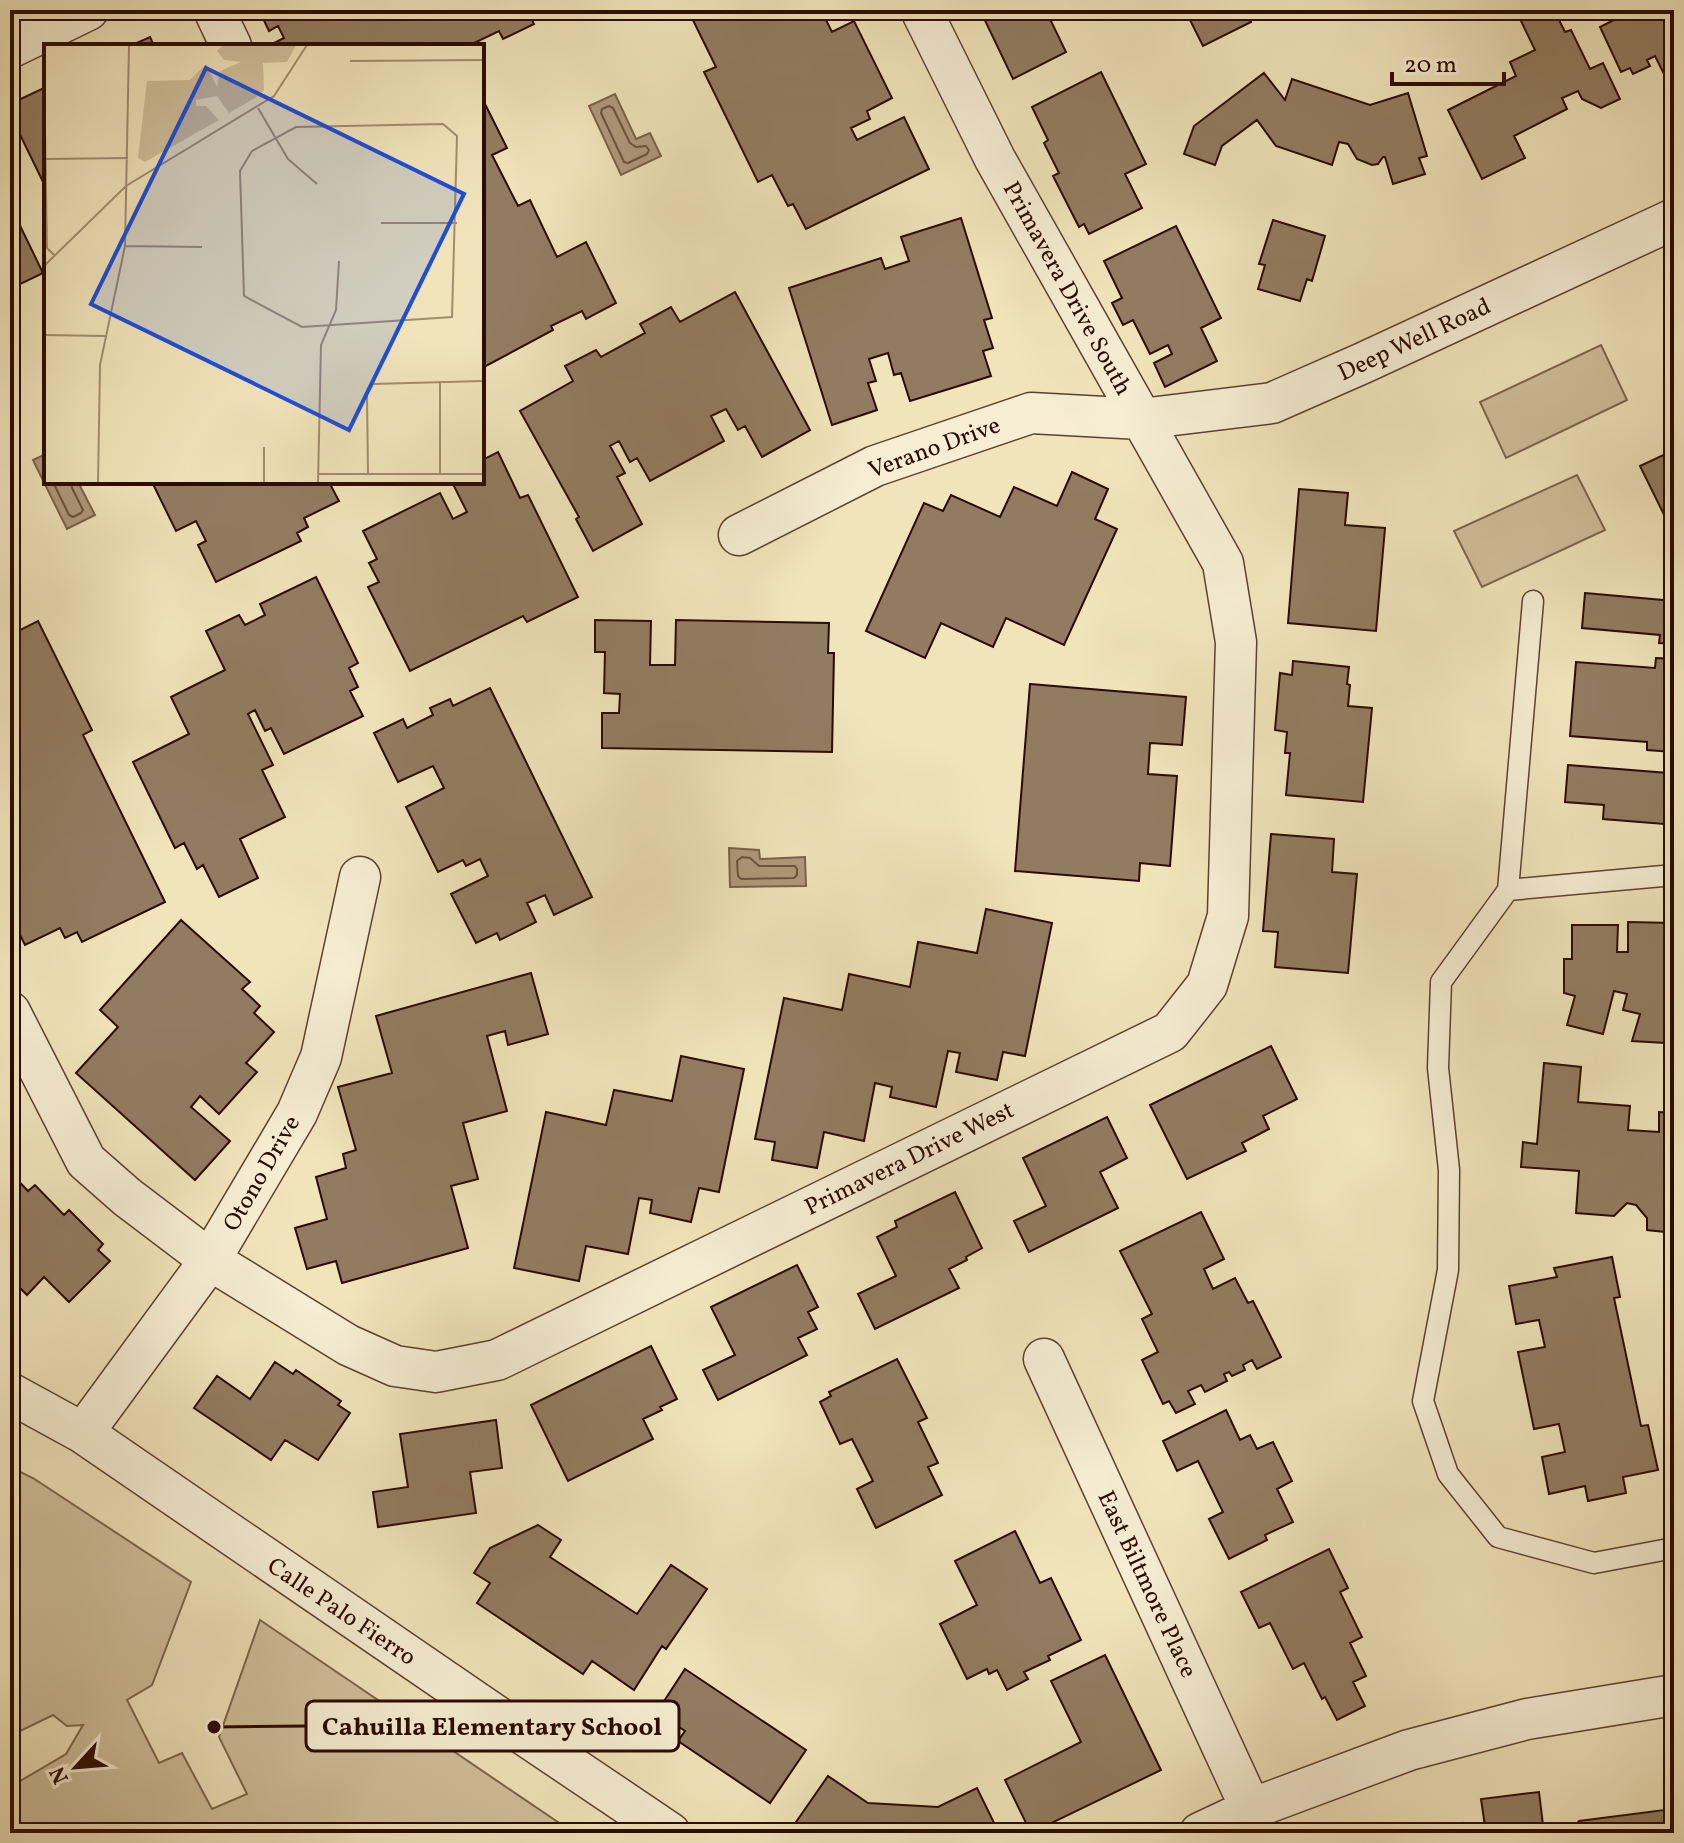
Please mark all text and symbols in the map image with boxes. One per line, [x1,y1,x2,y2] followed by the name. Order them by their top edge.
[1392,36,1504,86] scale bar
[44,44,484,484] inset map
[1404,49,1457,83] text: 20 m
[993,176,1139,402] street label: Primavera Drive South
[1333,291,1497,391] street label: Deep Well Road
[864,409,1005,488] street label: Verano Drive
[799,1094,1020,1225] street label: Primavera Drive West
[216,1110,310,1238] street label: Otono Drive
[1088,1486,1205,1684] street label: East Biltmore Place
[260,1550,422,1675] street label: Calle Palo Fierro
[306,1701,679,1751] callout: Cahuilla Elementary School
[322,1710,662,1746] text: Cahuilla Elementary School
[36,1727,116,1807] north arrow
[43,1761,78,1789] text: N

